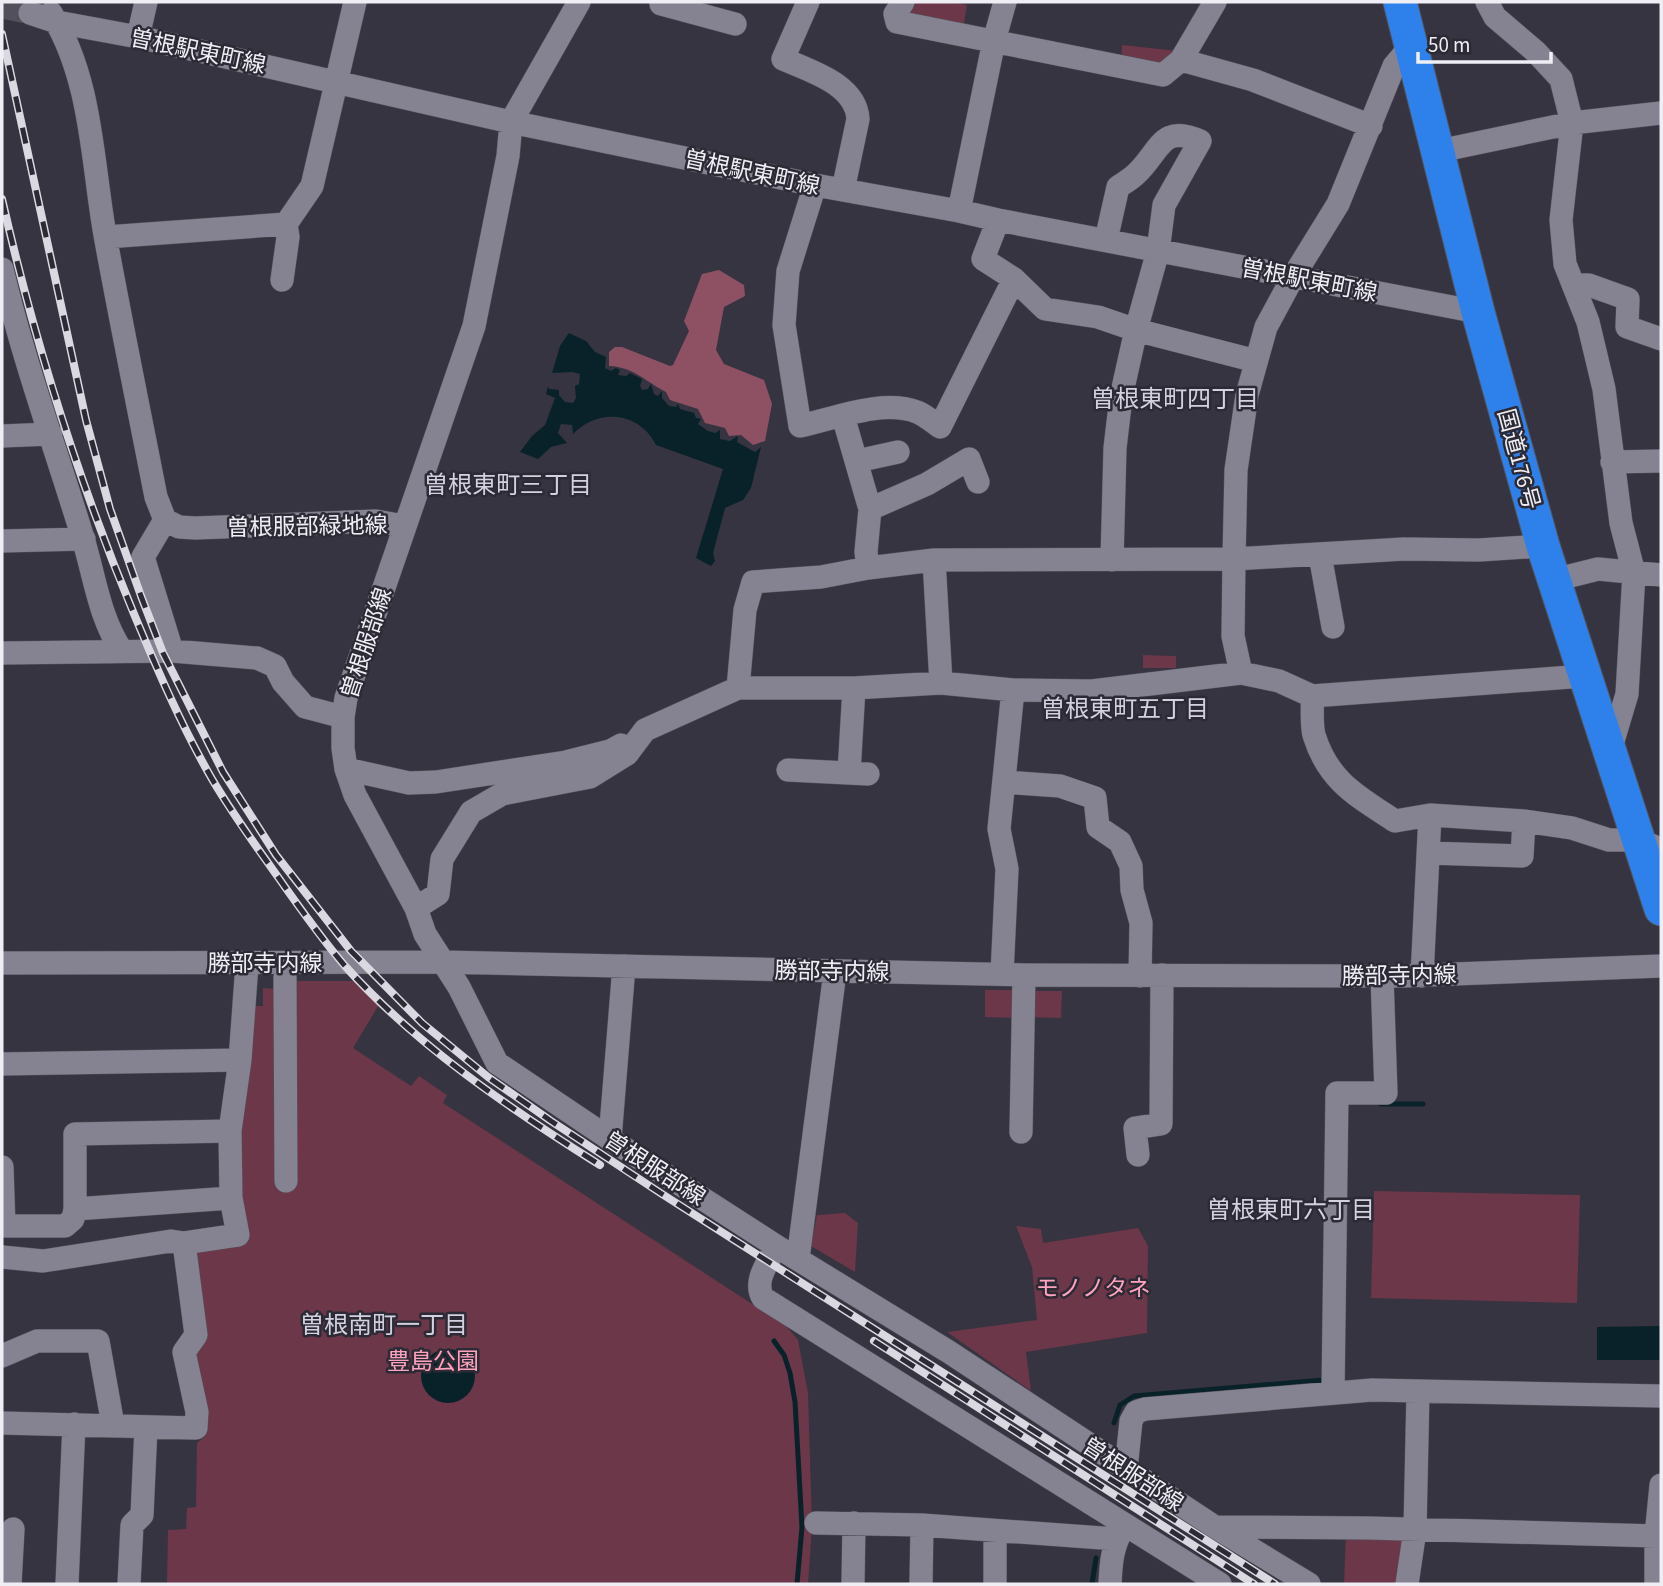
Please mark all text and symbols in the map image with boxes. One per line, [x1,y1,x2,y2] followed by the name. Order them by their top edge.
[127,21,269,82] street label: 曽根駅東町線
[1418,21,1551,65] scale bar
[1428,30,1470,60] text: 50 m
[681,142,823,203] street label: 曽根駅東町線
[1238,251,1380,310] street label: 曽根駅東町線
[1091,382,1259,417] district label: 曽根東町四丁目
[1489,405,1548,513] street label: 国道176号
[424,468,592,503] district label: 曽根東町三丁目
[226,509,388,544] street label: 曽根服部緑地線
[333,583,400,703] street label: 曽根服部線
[1041,692,1209,727] district label: 曽根東町五丁目
[208,947,323,980] street label: 勝部寺内線
[774,954,890,989] street label: 勝部寺内線
[1341,958,1457,993] street label: 勝部寺内線
[598,1123,712,1214] street label: 曽根服部線
[1207,1193,1375,1228] district label: 曽根東町六丁目
[1036,1272,1150,1305] park label: モノノタネ
[300,1308,468,1343] district label: 曽根南町一丁目
[387,1345,479,1378] park label: 豊島公園
[1076,1429,1190,1520] street label: 曽根服部線

